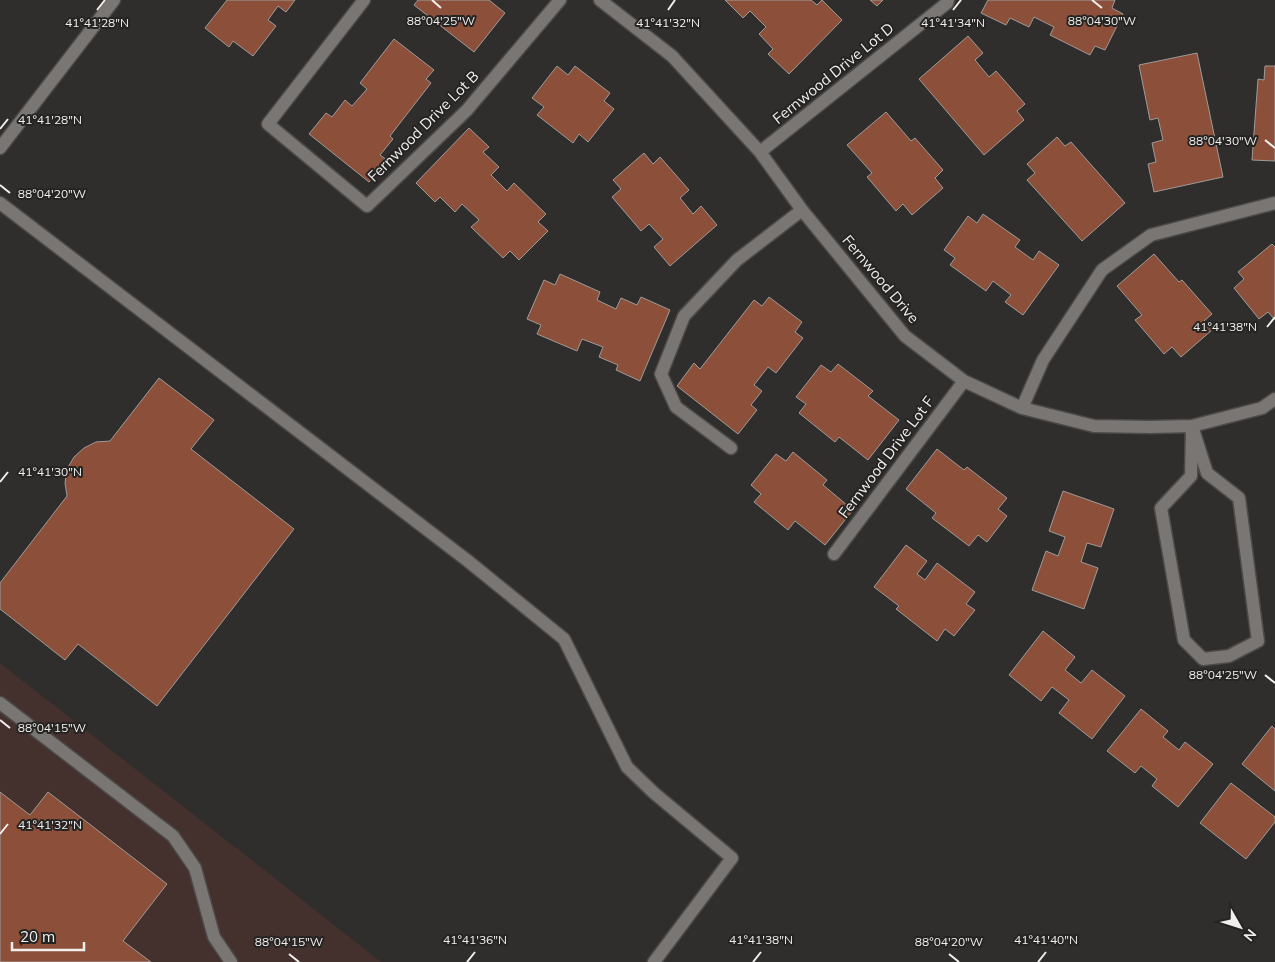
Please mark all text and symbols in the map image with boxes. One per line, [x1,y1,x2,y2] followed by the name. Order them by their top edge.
[407,13,475,28] text: 88°04'25"W
[1068,13,1136,28] text: 88°04'30"W
[65,15,129,30] text: 41°41'28"N
[636,15,700,30] text: 41°41'32"N
[921,15,985,30] text: 41°41'34"N
[769,18,897,128] street label: Fernwood Drive Lot D
[363,66,483,186] street label: Fernwood Drive Lot B
[18,112,82,127] text: 41°41'28"N
[1189,133,1257,148] text: 88°04'30"W
[18,186,86,201] text: 88°04'20"W
[838,231,924,327] street label: Fernwood Drive
[1193,319,1257,334] text: 41°41'38"N
[834,392,938,522] street label: Fernwood Drive Lot F
[18,464,82,479] text: 41°41'30"N
[1189,667,1257,682] text: 88°04'25"W
[18,720,86,735] text: 88°04'15"W
[18,817,82,832] text: 41°41'32"N
[1215,902,1265,952] north arrow
[12,920,85,952] scale bar
[1240,925,1260,945] text: N
[20,927,55,946] text: 20 m
[443,932,507,947] text: 41°41'36"N
[729,932,793,947] text: 41°41'38"N
[1014,932,1078,947] text: 41°41'40"N
[255,934,323,949] text: 88°04'15"W
[915,934,983,949] text: 88°04'20"W

